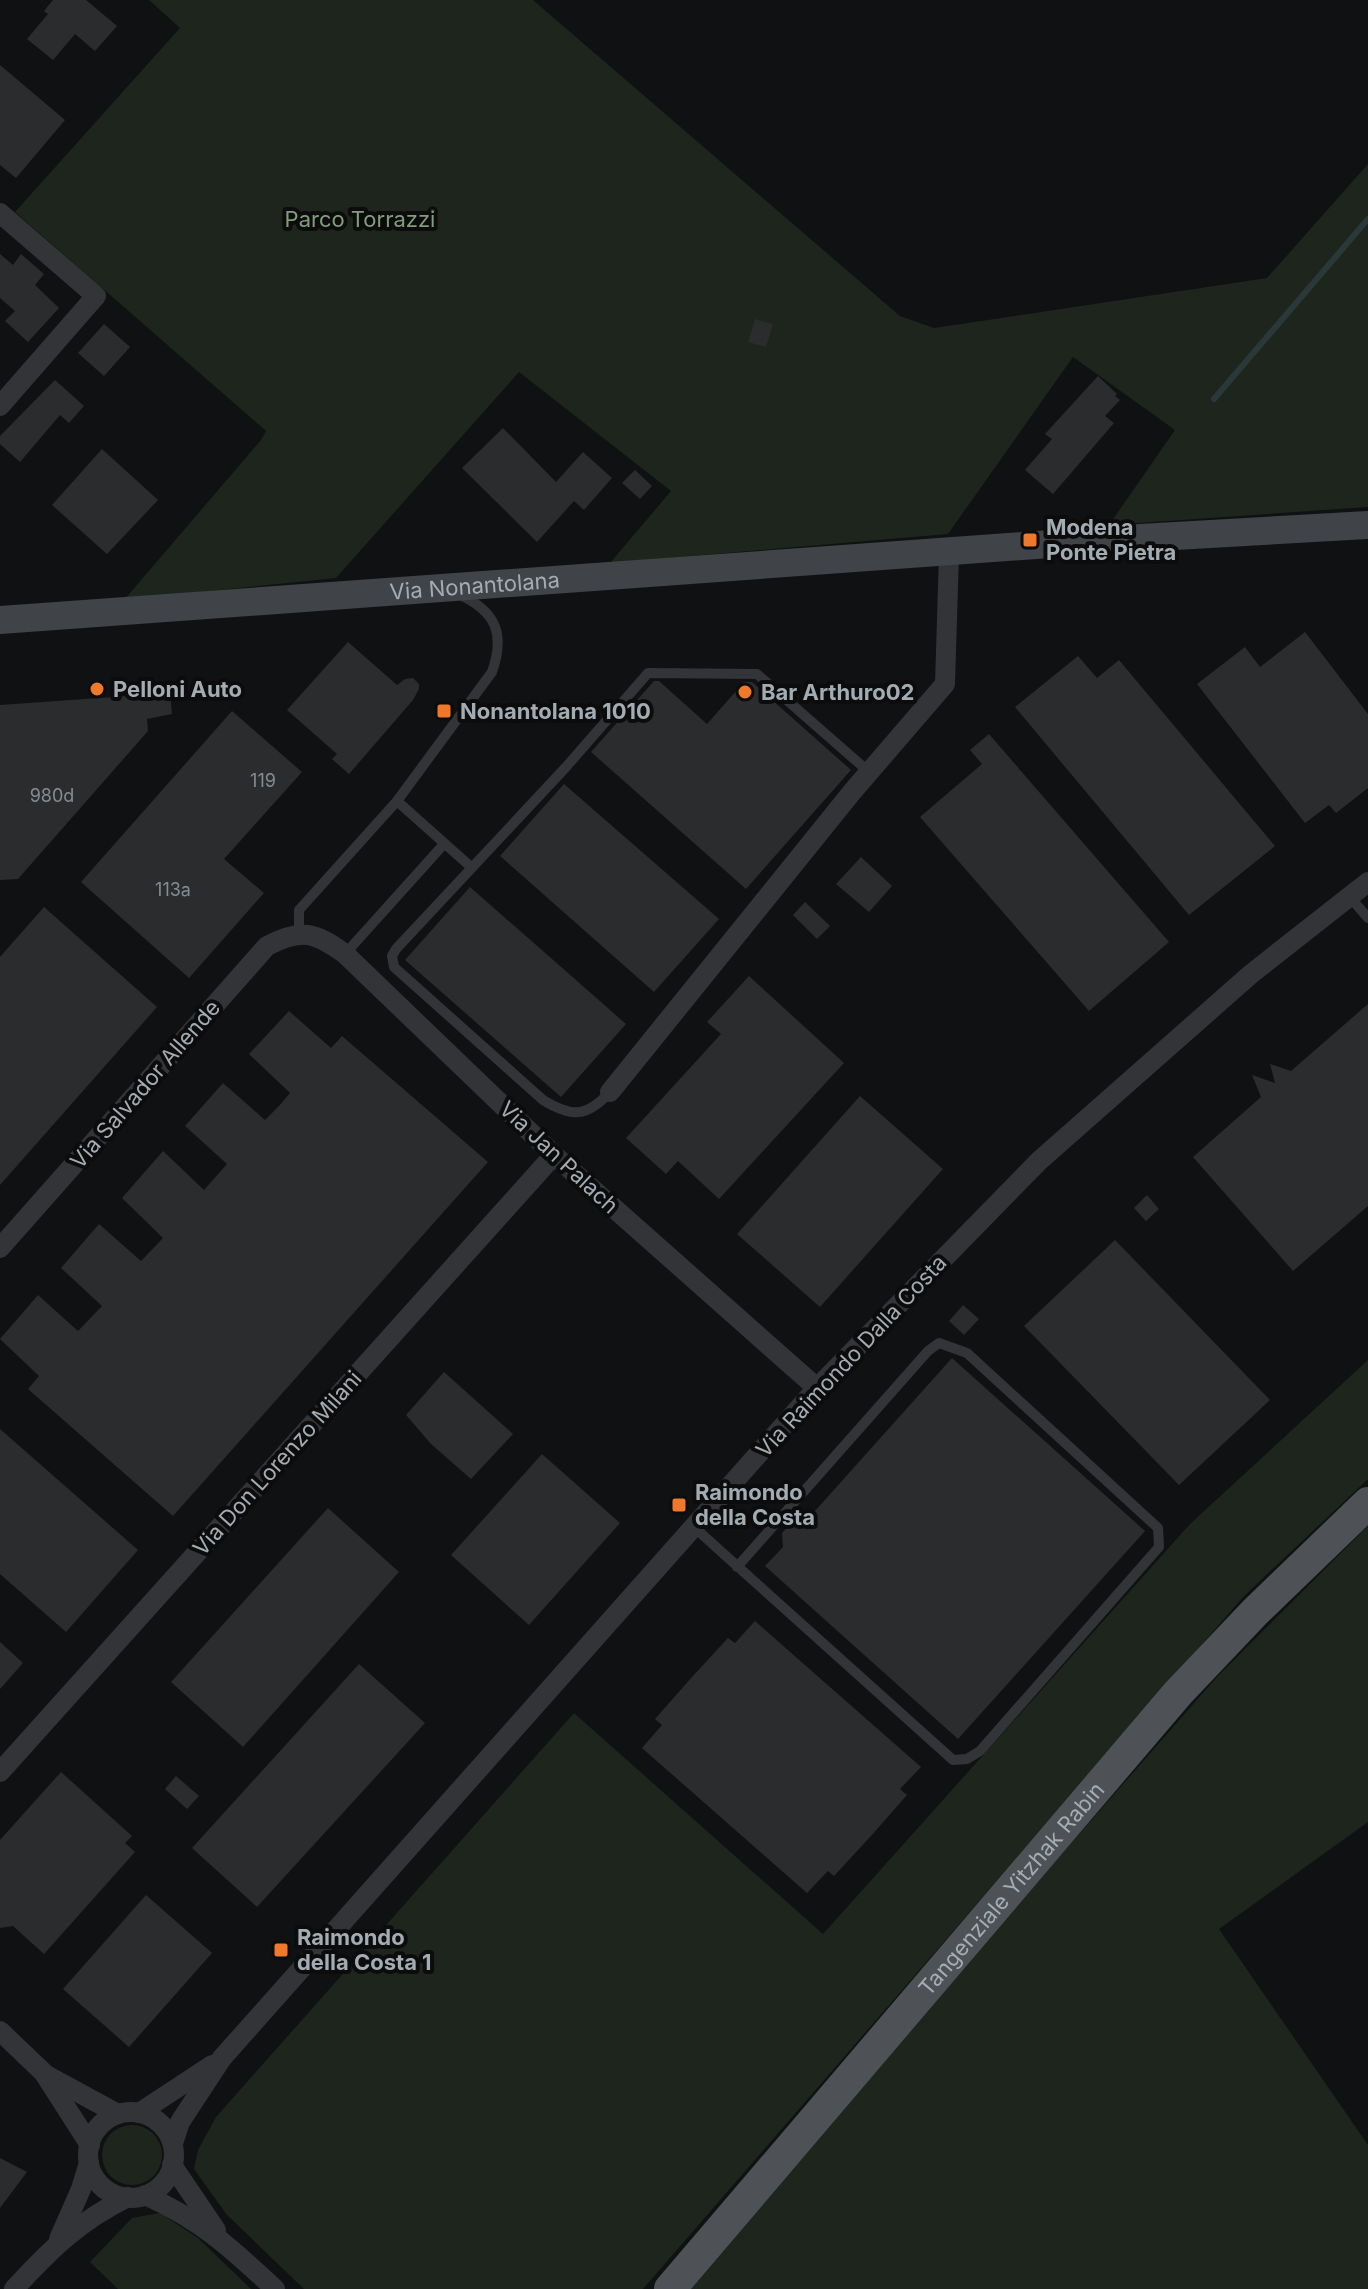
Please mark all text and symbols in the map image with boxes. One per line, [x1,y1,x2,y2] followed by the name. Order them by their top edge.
[285,206,435,232] park label: Parco Torrazzi
[1046,514,1176,565] place label: Modena Ponte Pietra
[1021,531,1039,549] marker: Modena Ponte Pietra
[389,567,561,605] street label: Via Nonantolana
[113,676,242,702] place label: Pelloni Auto
[761,679,914,705] place label: Bar Arthuro02
[88,680,106,698] marker: Pelloni Auto
[736,683,754,701] marker: Bar Arthuro02
[460,698,651,724] place label: Nonantolana 1010
[435,702,453,720] marker: Nonantolana 1010
[250,770,276,791] house number: 119
[30,785,74,806] house number: 980d
[155,879,191,900] house number: 113a
[65,994,225,1174] street label: Via Salvador Allende
[494,1095,624,1219] street label: Via Jan Palach
[750,1249,952,1463] street label: Via Raimondo Dalla Costa
[187,1365,367,1561] street label: Via Don Lorenzo Milani
[695,1479,815,1530] place label: Raimondo della Costa
[670,1496,688,1514] marker: Raimondo della Costa
[913,1777,1109,2001] street label: Tangenziale Yitzhak Rabin
[297,1924,432,1975] place label: Raimondo della Costa 1
[272,1941,290,1959] marker: Raimondo della Costa 1

